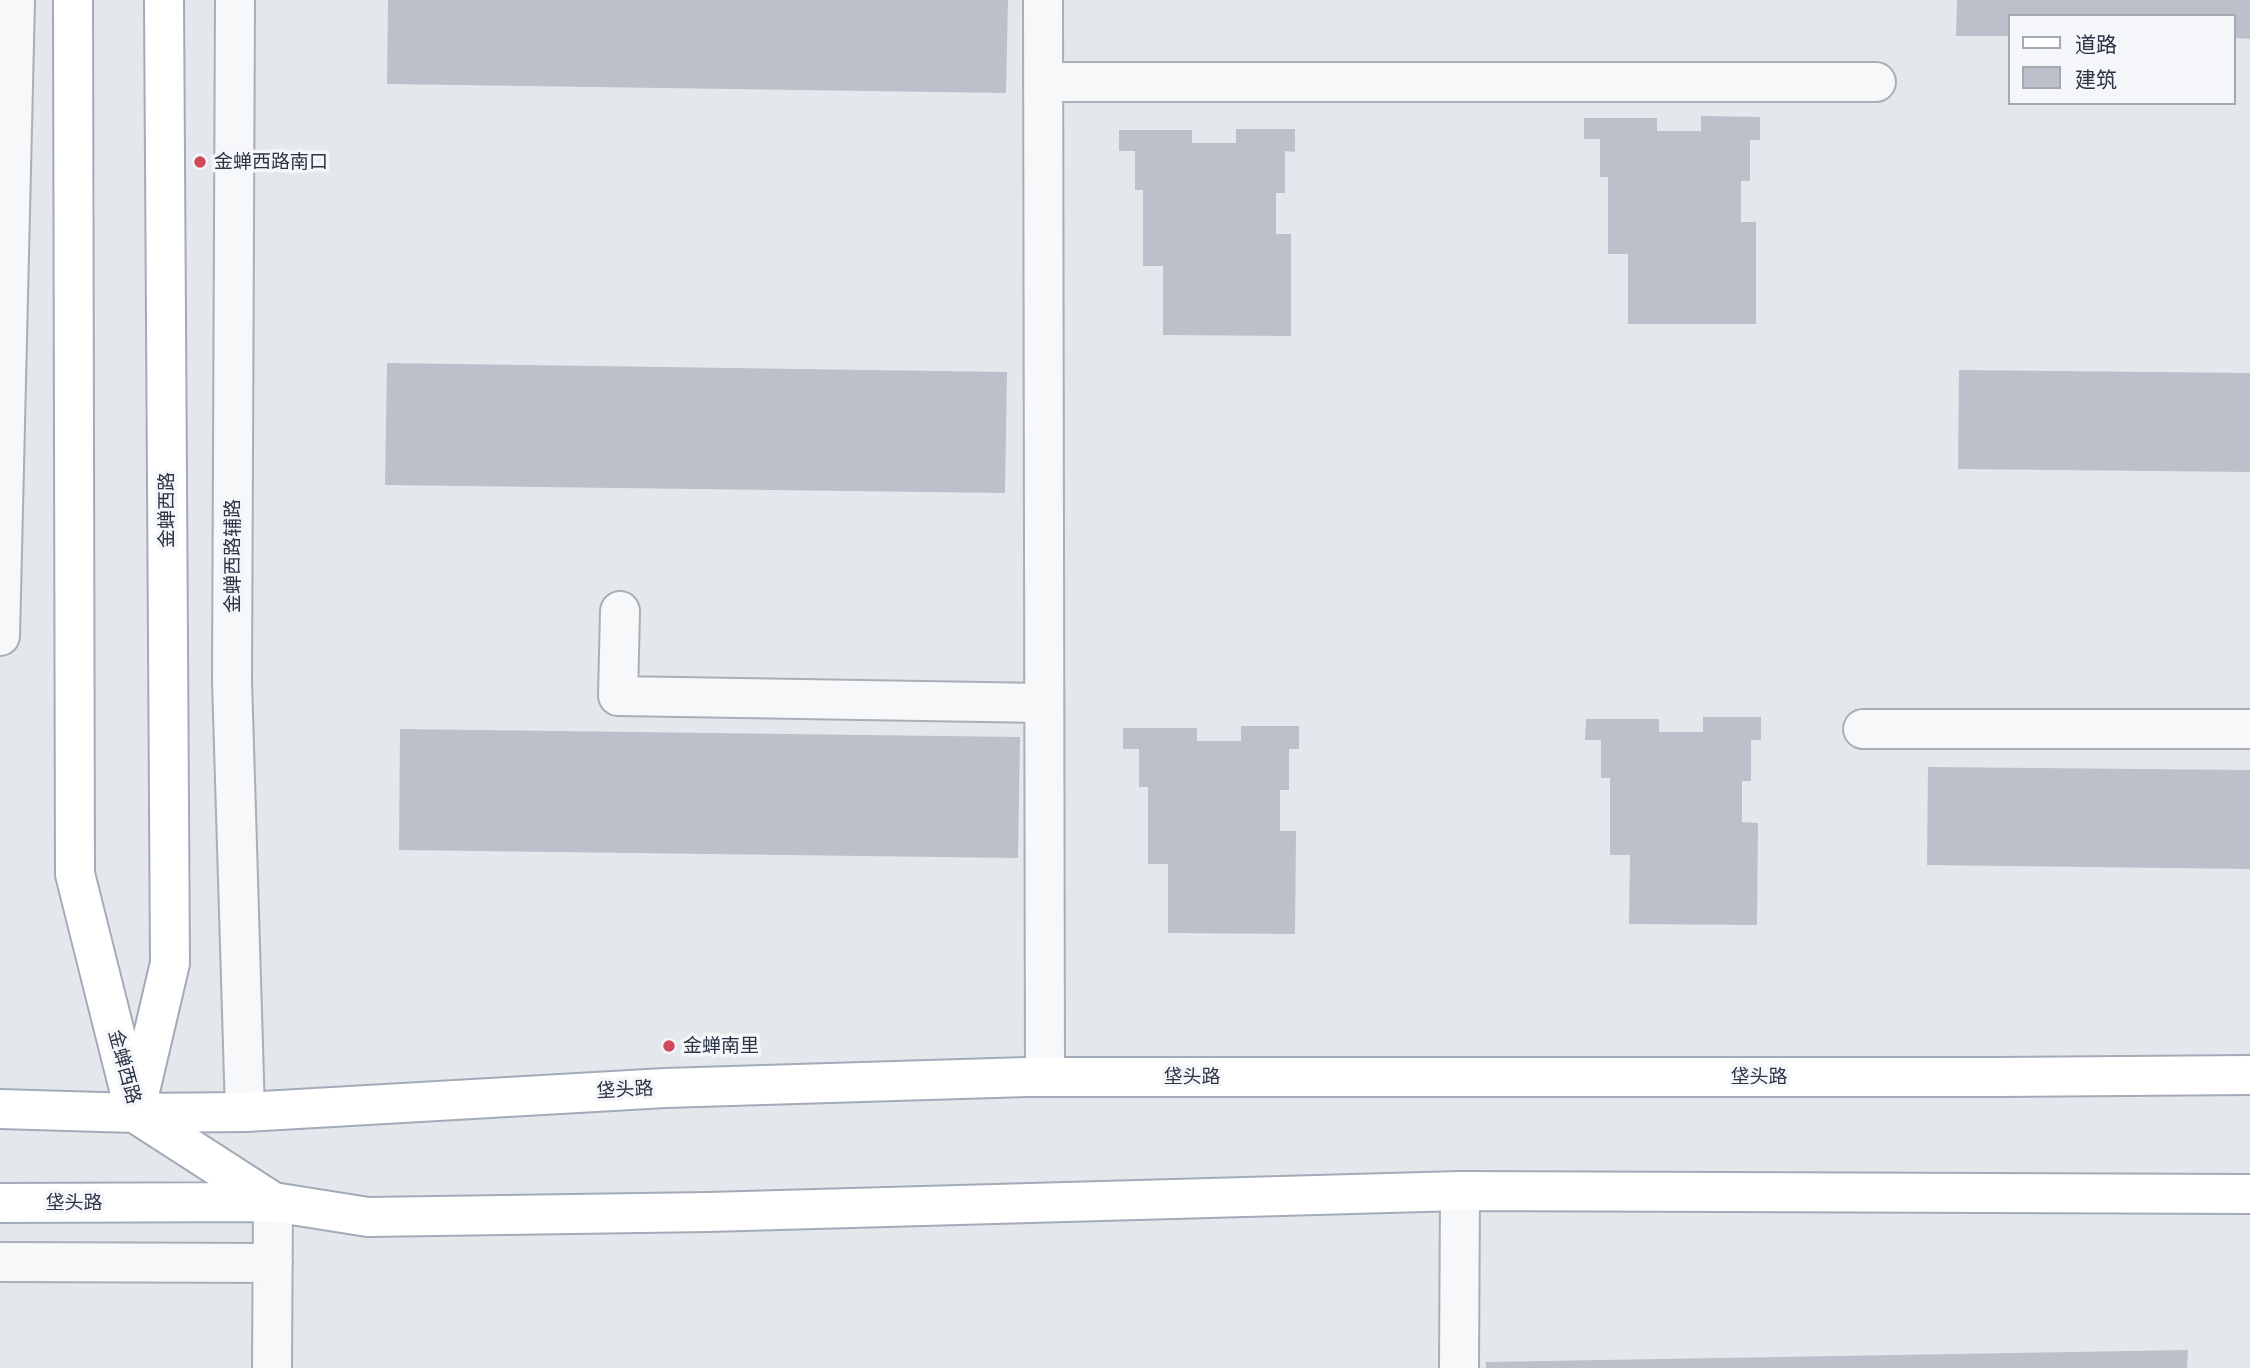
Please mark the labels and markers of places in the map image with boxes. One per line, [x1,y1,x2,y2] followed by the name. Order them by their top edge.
[214,151,328,173] place label: 金蝉西路南口
[192,154,208,170] marker: 金蝉西路南口
[683,1035,759,1057] place label: 金蝉南里
[661,1038,677,1054] marker: 金蝉南里

